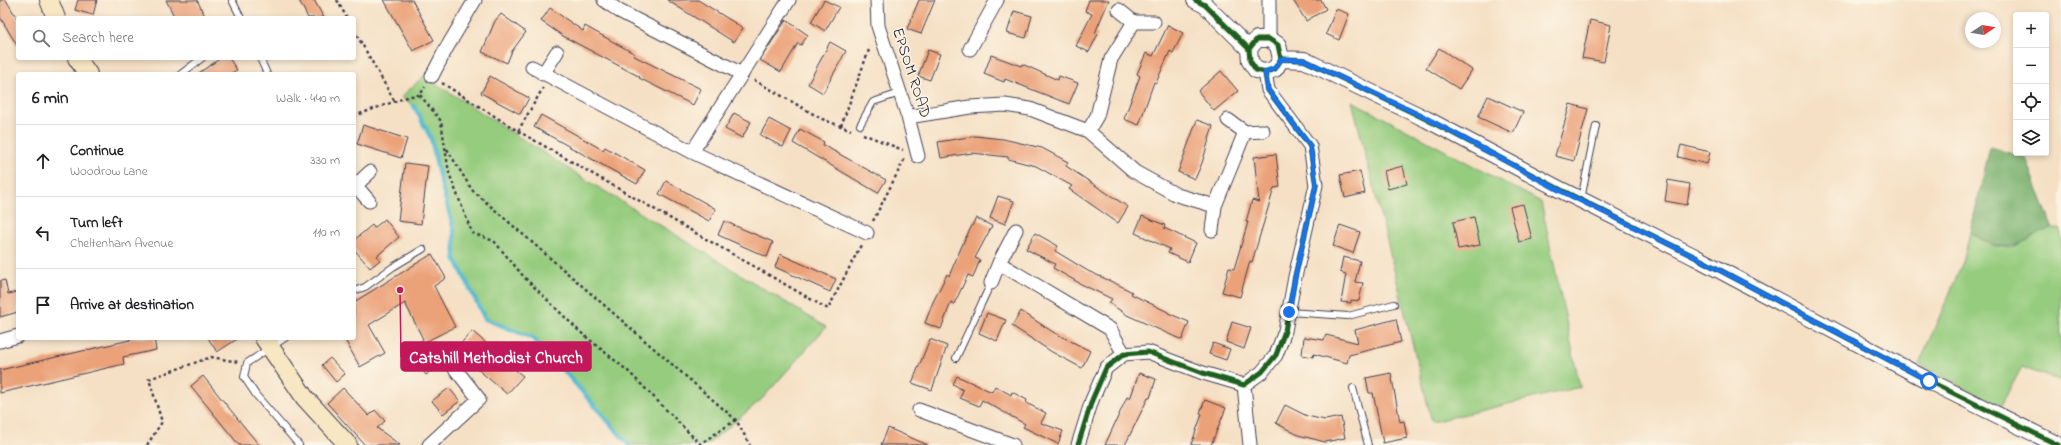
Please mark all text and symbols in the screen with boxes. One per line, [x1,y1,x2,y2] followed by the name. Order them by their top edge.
[1965,12,2001,48] north arrow
[2013,12,2049,156] map controls
[2013,12,2049,48] button: +
[16,16,356,60] search box
[885,25,937,121] street label: EPSOM ROAD
[30,27,52,49] icon: search
[62,27,134,49] text: Search here
[2013,48,2049,84] button: −
[2013,84,2049,120] button: locate
[32,86,68,111] text: 6 min
[276,89,340,108] text: Walk · 440 m
[2013,120,2049,156] button: layers
[70,140,124,162] text: Continue
[32,150,54,172] icon: ahead
[310,151,340,170] text: 330 m
[70,162,148,181] text: Woodrow Lane
[70,212,123,234] text: Turn left
[32,222,54,244] icon: left
[313,223,340,242] text: 110 m
[70,234,173,253] text: Cheltenham Avenue
[32,294,54,316] icon: arrive
[70,294,194,316] text: Arrive at destination
[1280,303,1298,321] route end
[401,342,591,371] callout: Catshill Methodist Church
[409,346,583,371] text: Catshill Methodist Church
[1920,372,1938,390] route start

